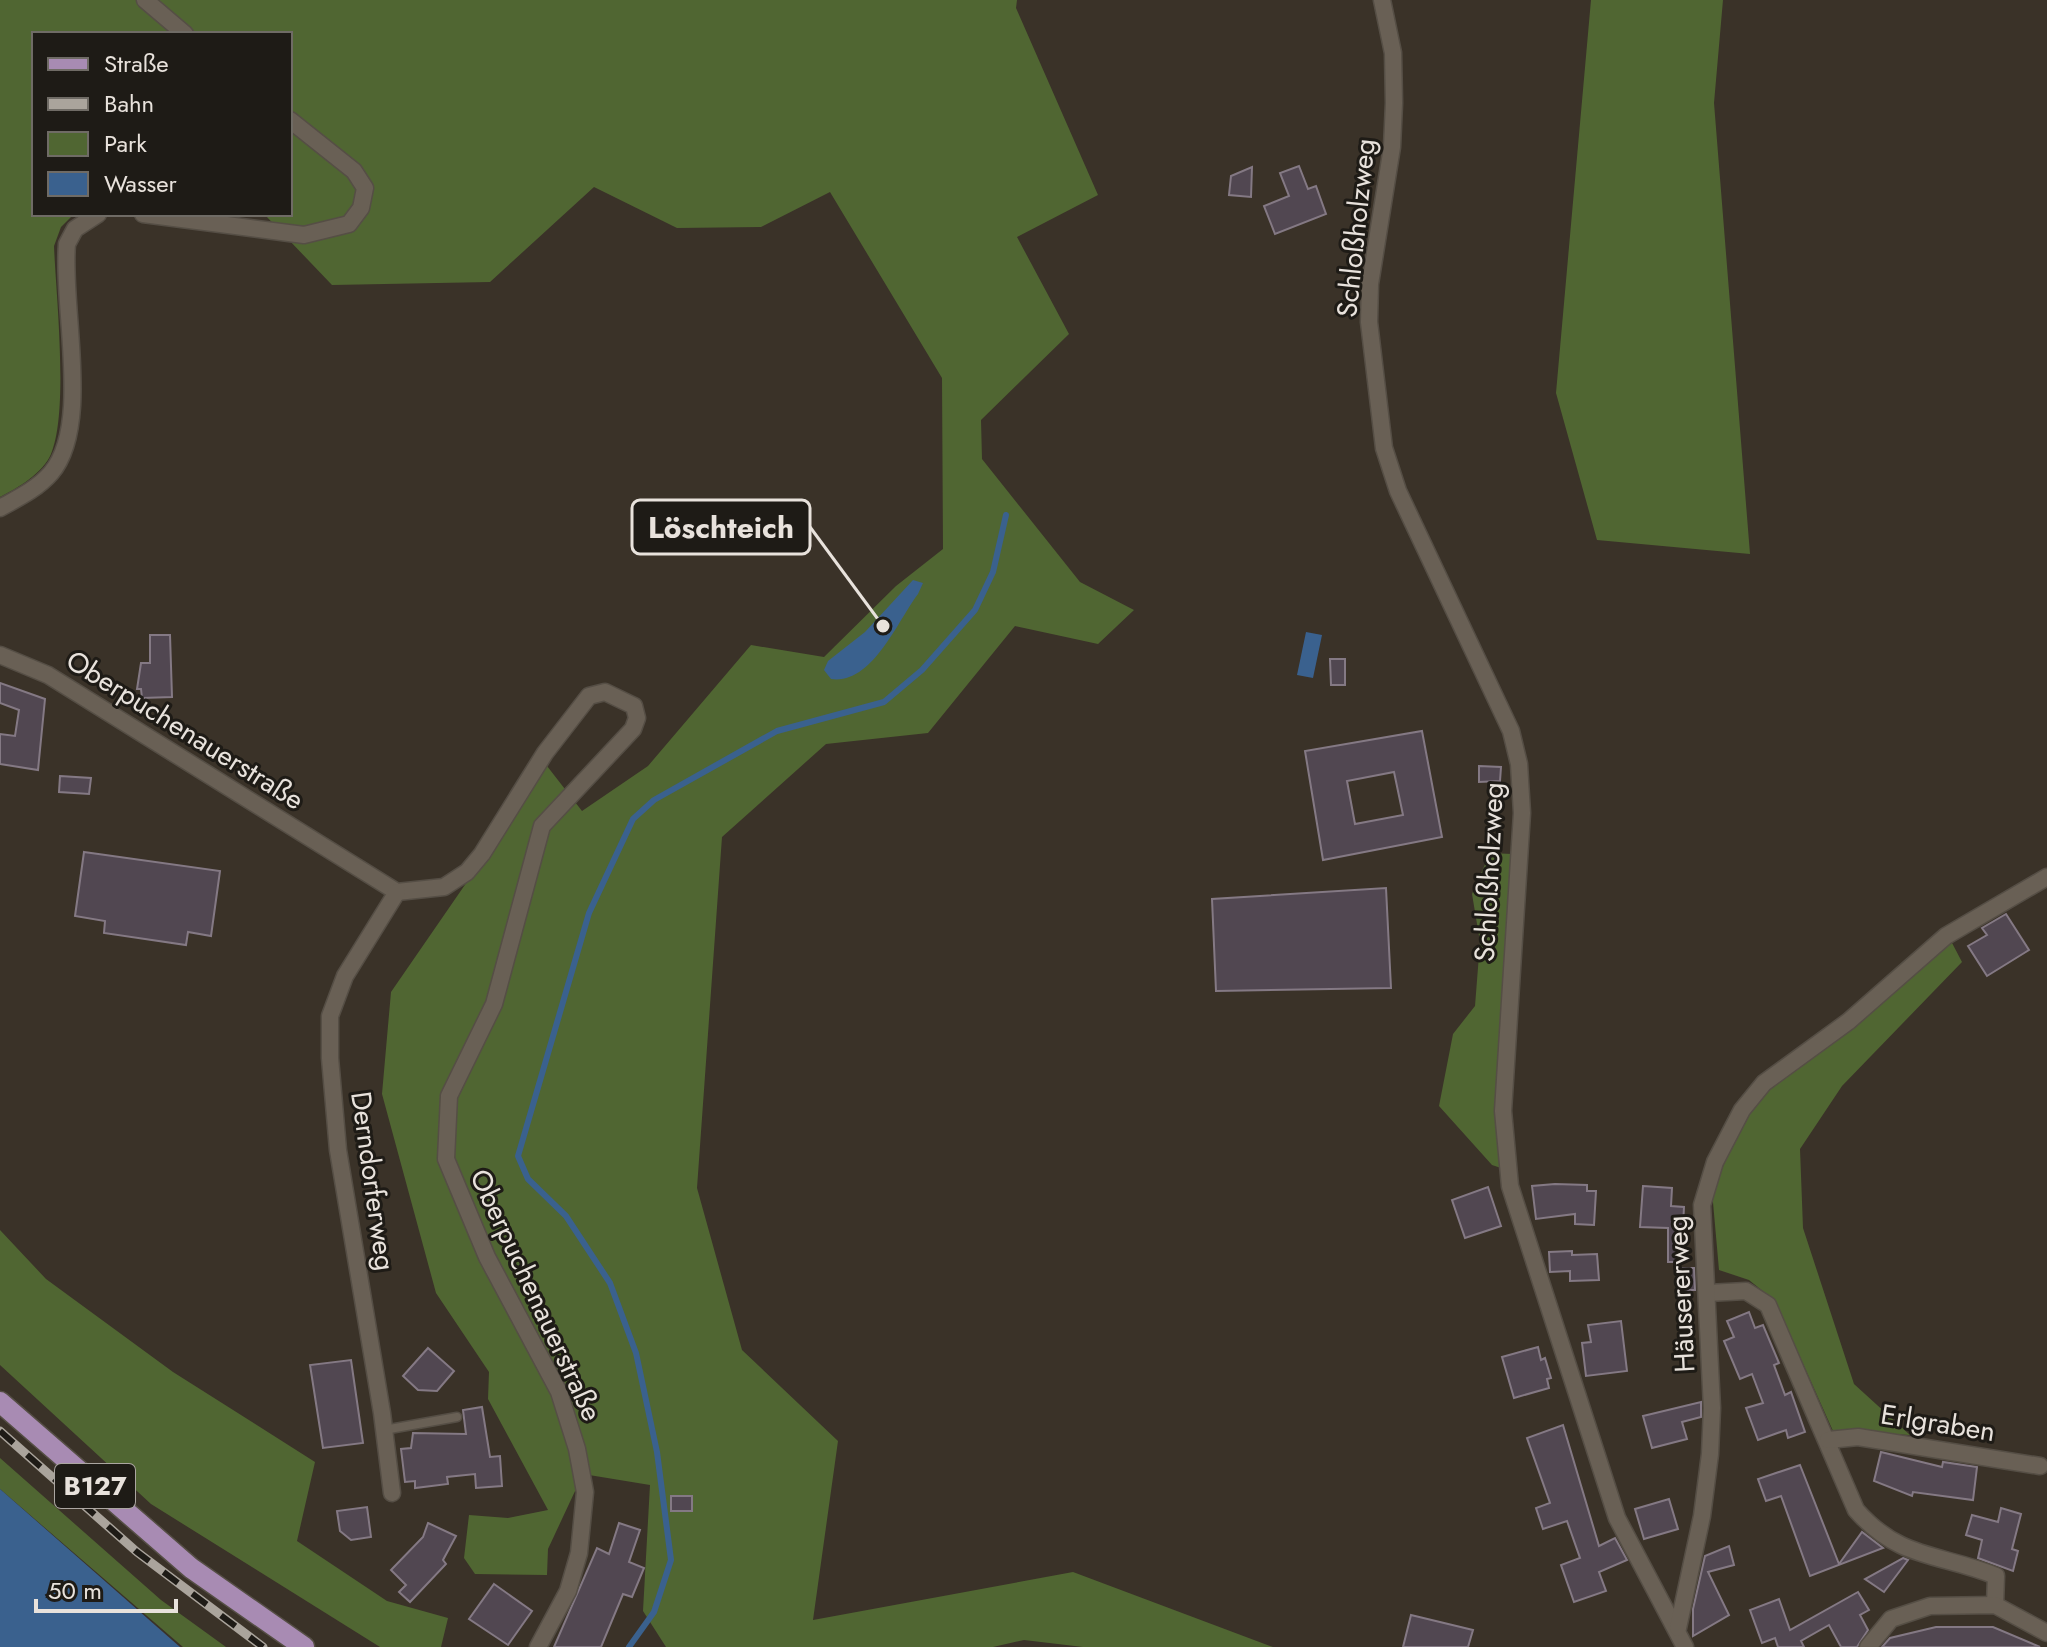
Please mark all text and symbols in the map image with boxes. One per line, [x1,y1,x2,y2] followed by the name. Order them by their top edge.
[32,32,292,216] legend
[104,46,169,81] text: Straße
[104,86,154,121] text: Bahn
[104,126,147,161] text: Park
[1326,136,1386,320] street label: Schloßholzweg
[104,166,178,201] text: Wasser
[632,500,810,554] callout: Löschteich
[648,506,794,549] text: Löschteich
[58,640,312,820] street label: Oberpuchenauerstraße
[1464,781,1514,963] street label: Schloßholzweg
[340,1089,406,1273] street label: Derndorferweg
[460,1162,612,1428] street label: Oberpuchenauerstraße
[1656,1215,1706,1373] street label: Häusererweg
[1878,1394,1998,1452] street label: Erlgraben
[55,1464,135,1508] road number: B127
[36,1563,176,1613] scale bar
[48,1573,102,1608] text: 50 m

